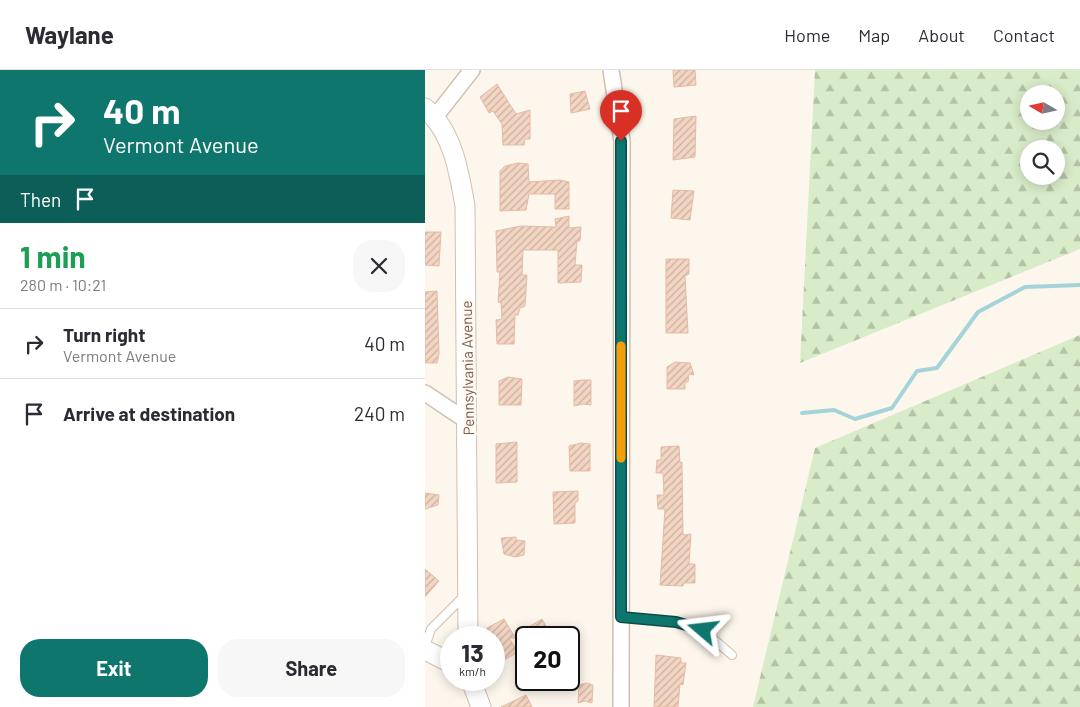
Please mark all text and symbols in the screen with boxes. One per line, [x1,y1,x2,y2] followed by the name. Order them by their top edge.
[25,20,114,49] text: Waylane
[784,24,830,46] text: Home
[858,24,890,46] text: Map
[918,24,965,46] text: About
[993,24,1055,46] text: Contact
[1020,85,1065,130] north arrow
[1020,85,1065,185] map controls
[103,89,180,131] text: 40 m
[20,90,85,155] icon: right
[600,90,642,141] pin
[607,97,635,125] icon: arrive
[103,131,259,157] text: Vermont Avenue
[1020,140,1065,185] button: search
[71,185,99,213] icon: arrive
[20,188,61,211] text: Then
[20,238,86,274] text: 1 min
[353,240,405,292] button: close
[20,275,106,294] text: 280 m · 10:21
[457,300,477,436] street label: Pennsylvania Avenue
[63,323,145,346] text: Turn right
[20,330,48,358] icon: right
[364,332,405,355] text: 40 m
[63,346,176,365] text: Vermont Avenue
[20,400,48,428] icon: arrive
[63,402,235,425] text: Arrive at destination
[354,402,405,425] text: 240 m
[676,603,728,655] position arrow
[515,626,580,691] speed limit sign: 20
[461,637,484,667] text: 13
[20,639,208,697] button: Exit
[218,639,405,697] button: Share
[459,664,486,678] text: km/h

